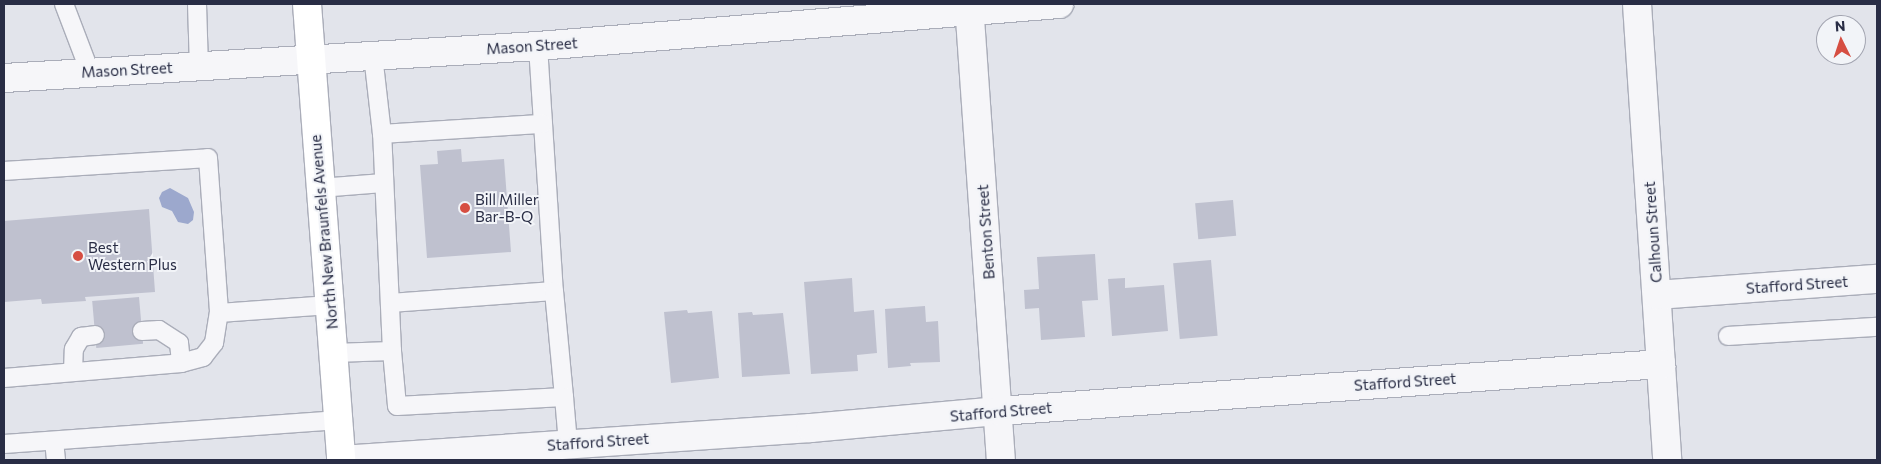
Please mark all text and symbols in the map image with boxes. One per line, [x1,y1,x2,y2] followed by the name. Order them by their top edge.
[1816,15,1866,65] north arrow
[1834,17,1846,34] text: N
[486,34,578,58] street label: Mason Street
[81,59,173,81] street label: Mason Street
[307,134,341,330] street label: North New Braunfels Avenue
[1640,181,1666,283] street label: Calhoun Street
[974,184,998,280] street label: Benton Street
[475,190,539,225] place label: Bill Miller Bar-B-Q
[459,202,471,214] marker: Bill Miller Bar-B-Q
[88,238,177,273] place label: Best Western Plus
[72,250,84,262] marker: Best Western Plus
[1745,272,1849,298] street label: Stafford Street
[1353,369,1457,395] street label: Stafford Street
[949,399,1053,425] street label: Stafford Street
[546,429,650,455] street label: Stafford Street

